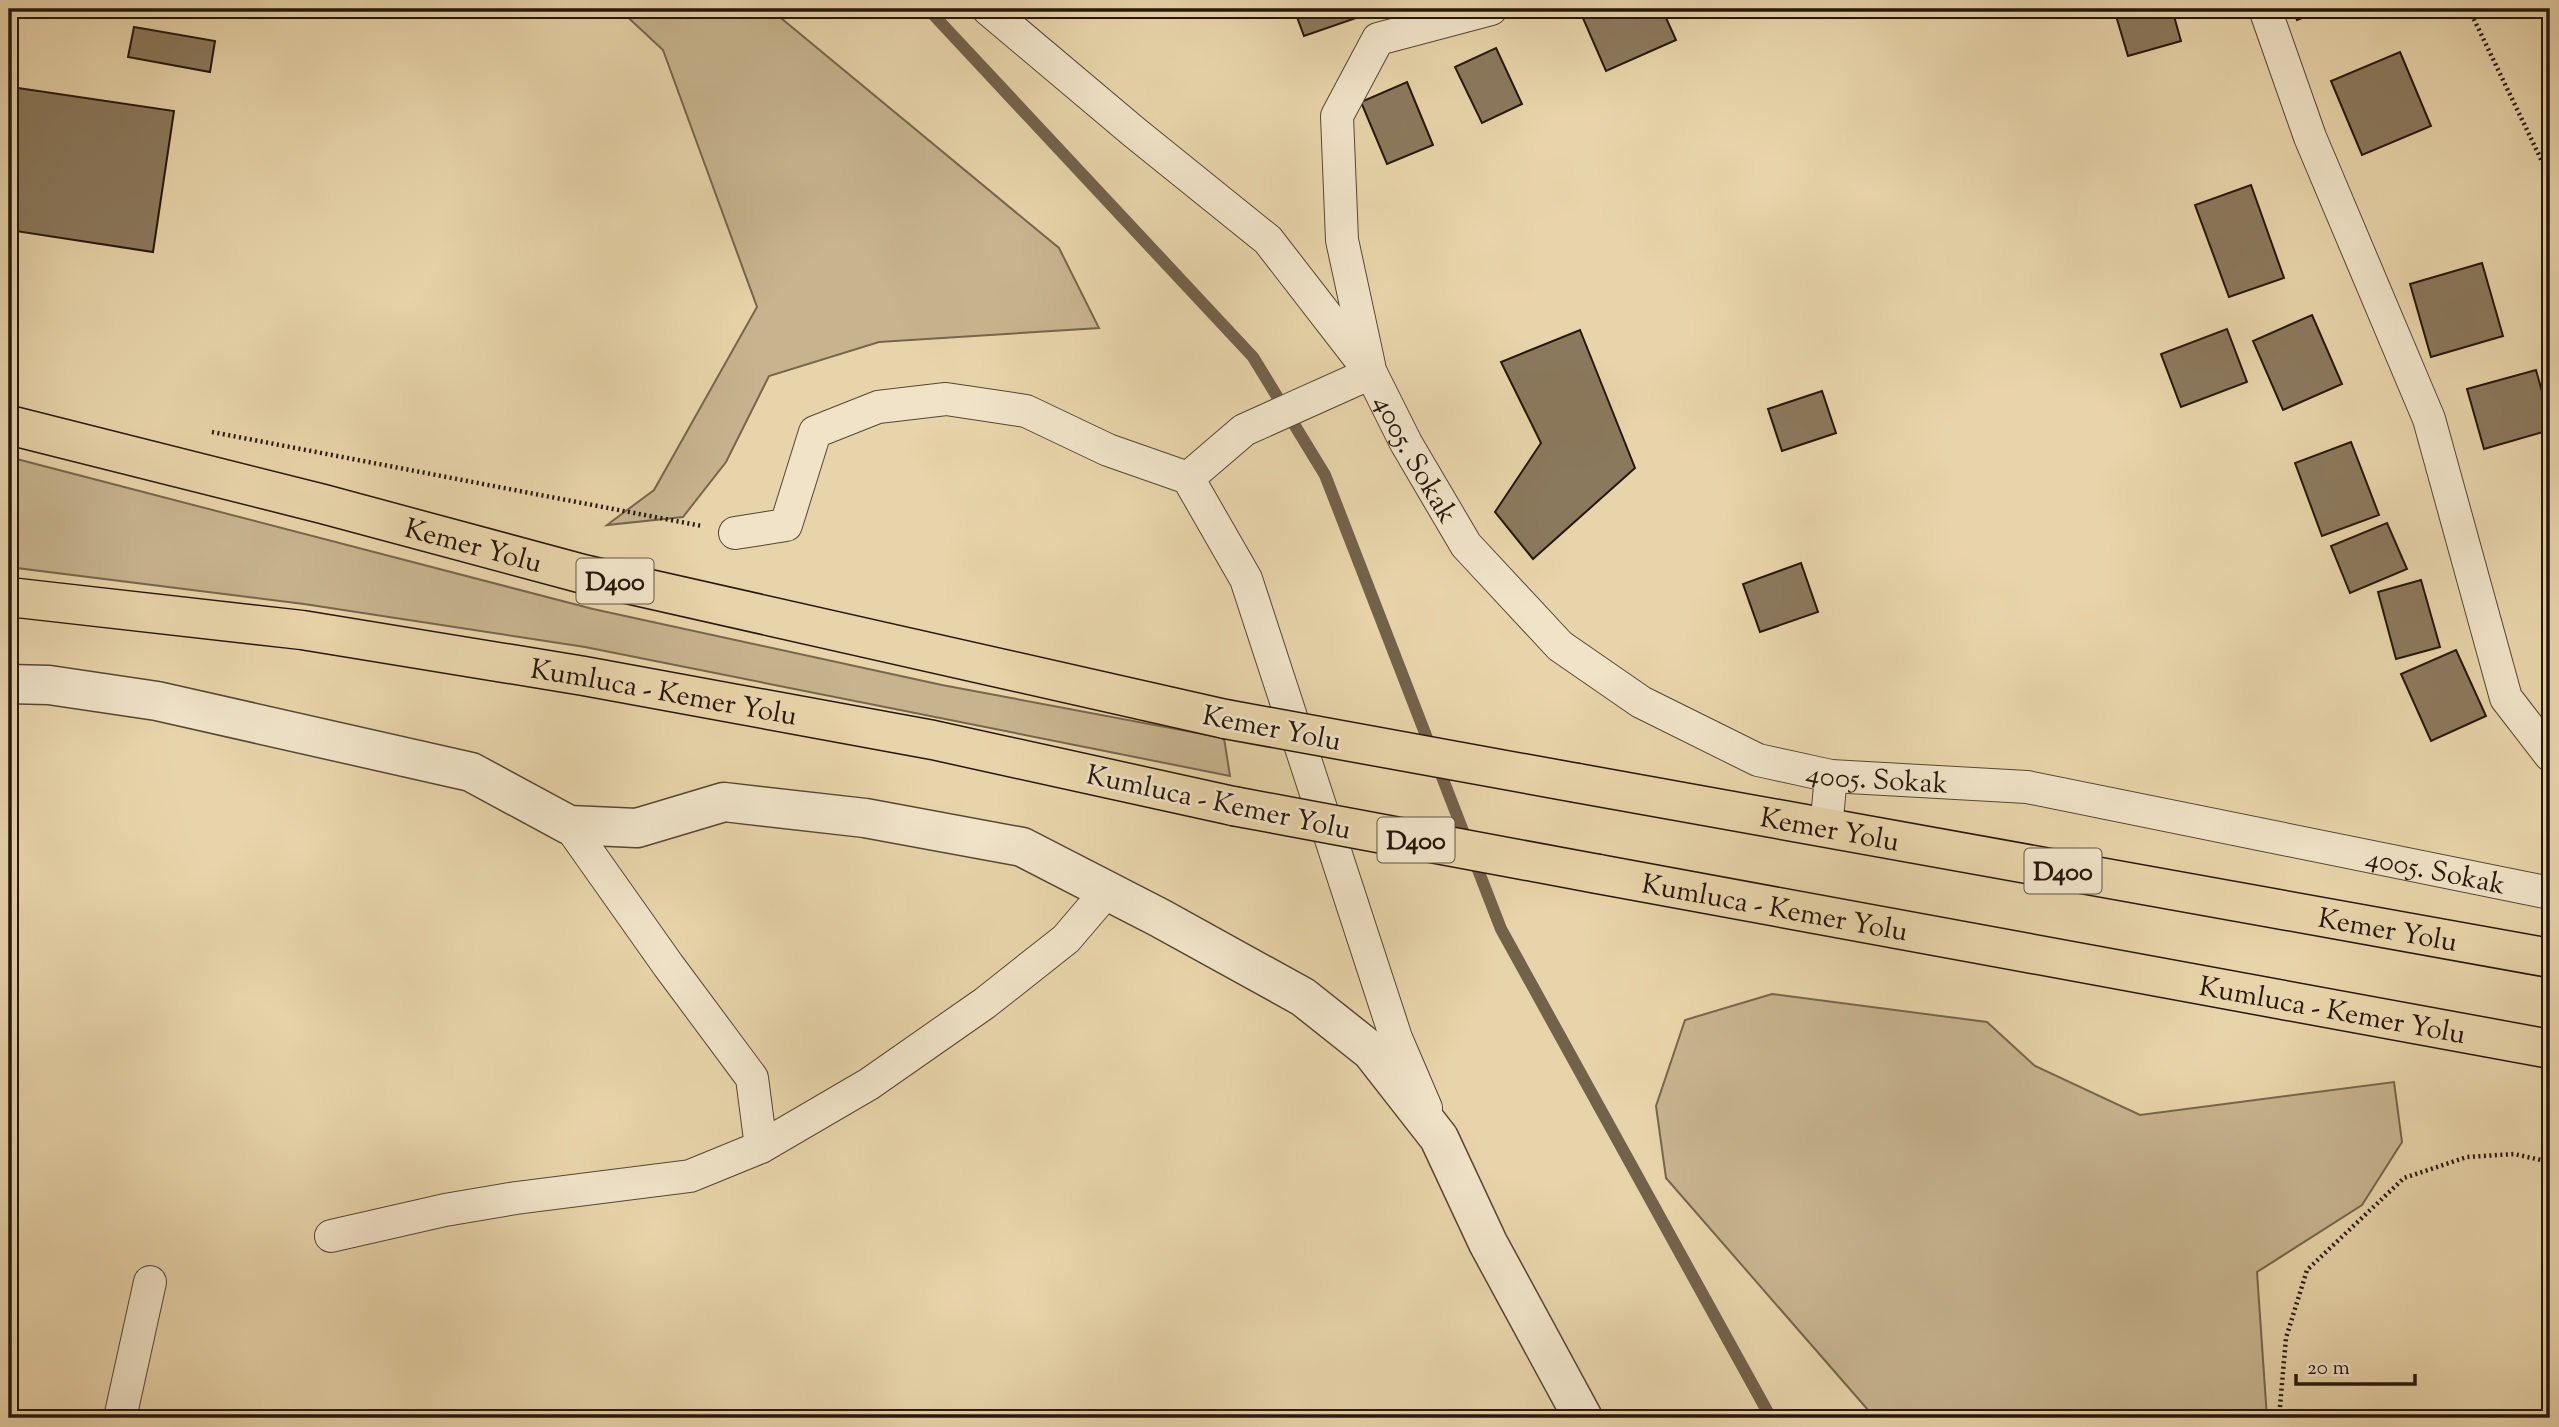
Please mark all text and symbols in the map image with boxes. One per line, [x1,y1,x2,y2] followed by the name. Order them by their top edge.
[1362,389,1466,532] street label: 4005. Sokak
[400,510,546,585] street label: Kemer Yolu
[576,558,654,604] road number: D400
[527,651,800,738] street label: Kumluca - Kemer Yolu
[1199,697,1344,763] street label: Kemer Yolu
[1802,754,1949,806] street label: 4005. Sokak
[1082,756,1354,852] street label: Kumluca - Kemer Yolu
[1757,799,1902,864] street label: Kemer Yolu
[1378,818,1454,862] road number: D400
[2362,839,2508,906] street label: 4005. Sokak
[2024,848,2102,894] road number: D400
[1638,865,1911,954] street label: Kumluca - Kemer Yolu
[2315,900,2460,964] street label: Kemer Yolu
[2196,968,2469,1056] street label: Kumluca - Kemer Yolu
[2296,1343,2416,1387] scale bar
[2307,1354,2350,1384] text: 20 m

